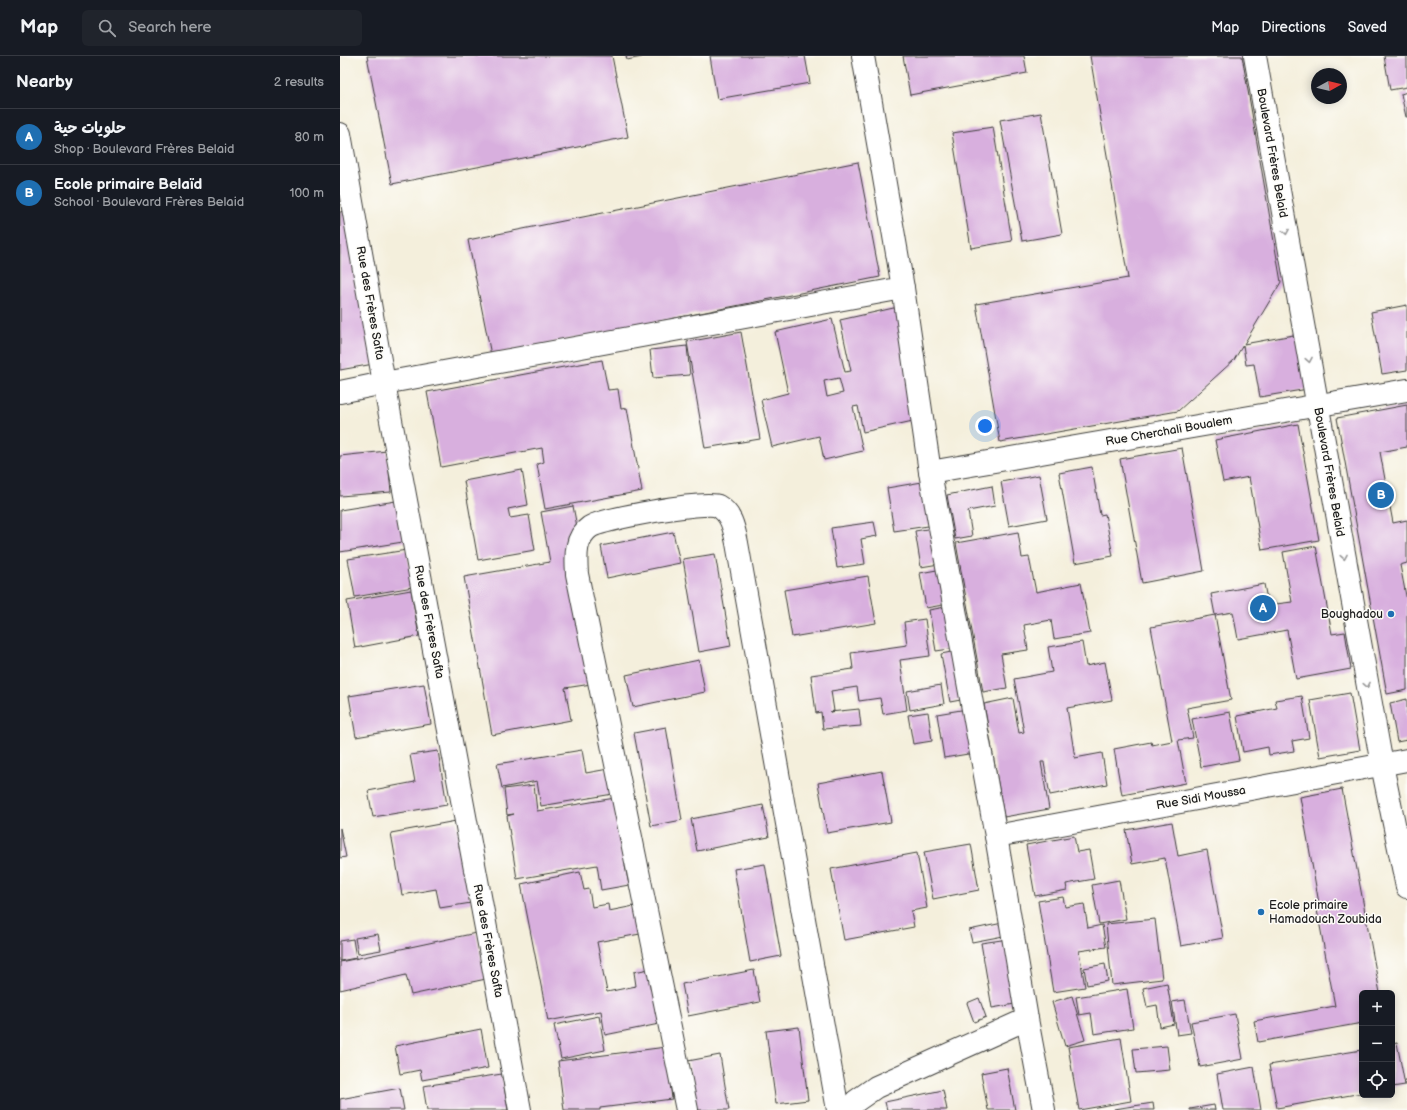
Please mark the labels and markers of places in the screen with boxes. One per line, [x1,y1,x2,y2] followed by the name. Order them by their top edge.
[1368,480,1394,510] pin: B
[1250,593,1276,623] pin: A
[1321,607,1383,622] place label: Boughadou
[1386,609,1396,619] marker: Boughadou
[1269,898,1382,927] place label: Ecole primaire Hamadouch Zoubida
[1256,907,1266,917] marker: Ecole primaire Hamadouch Zoubida

